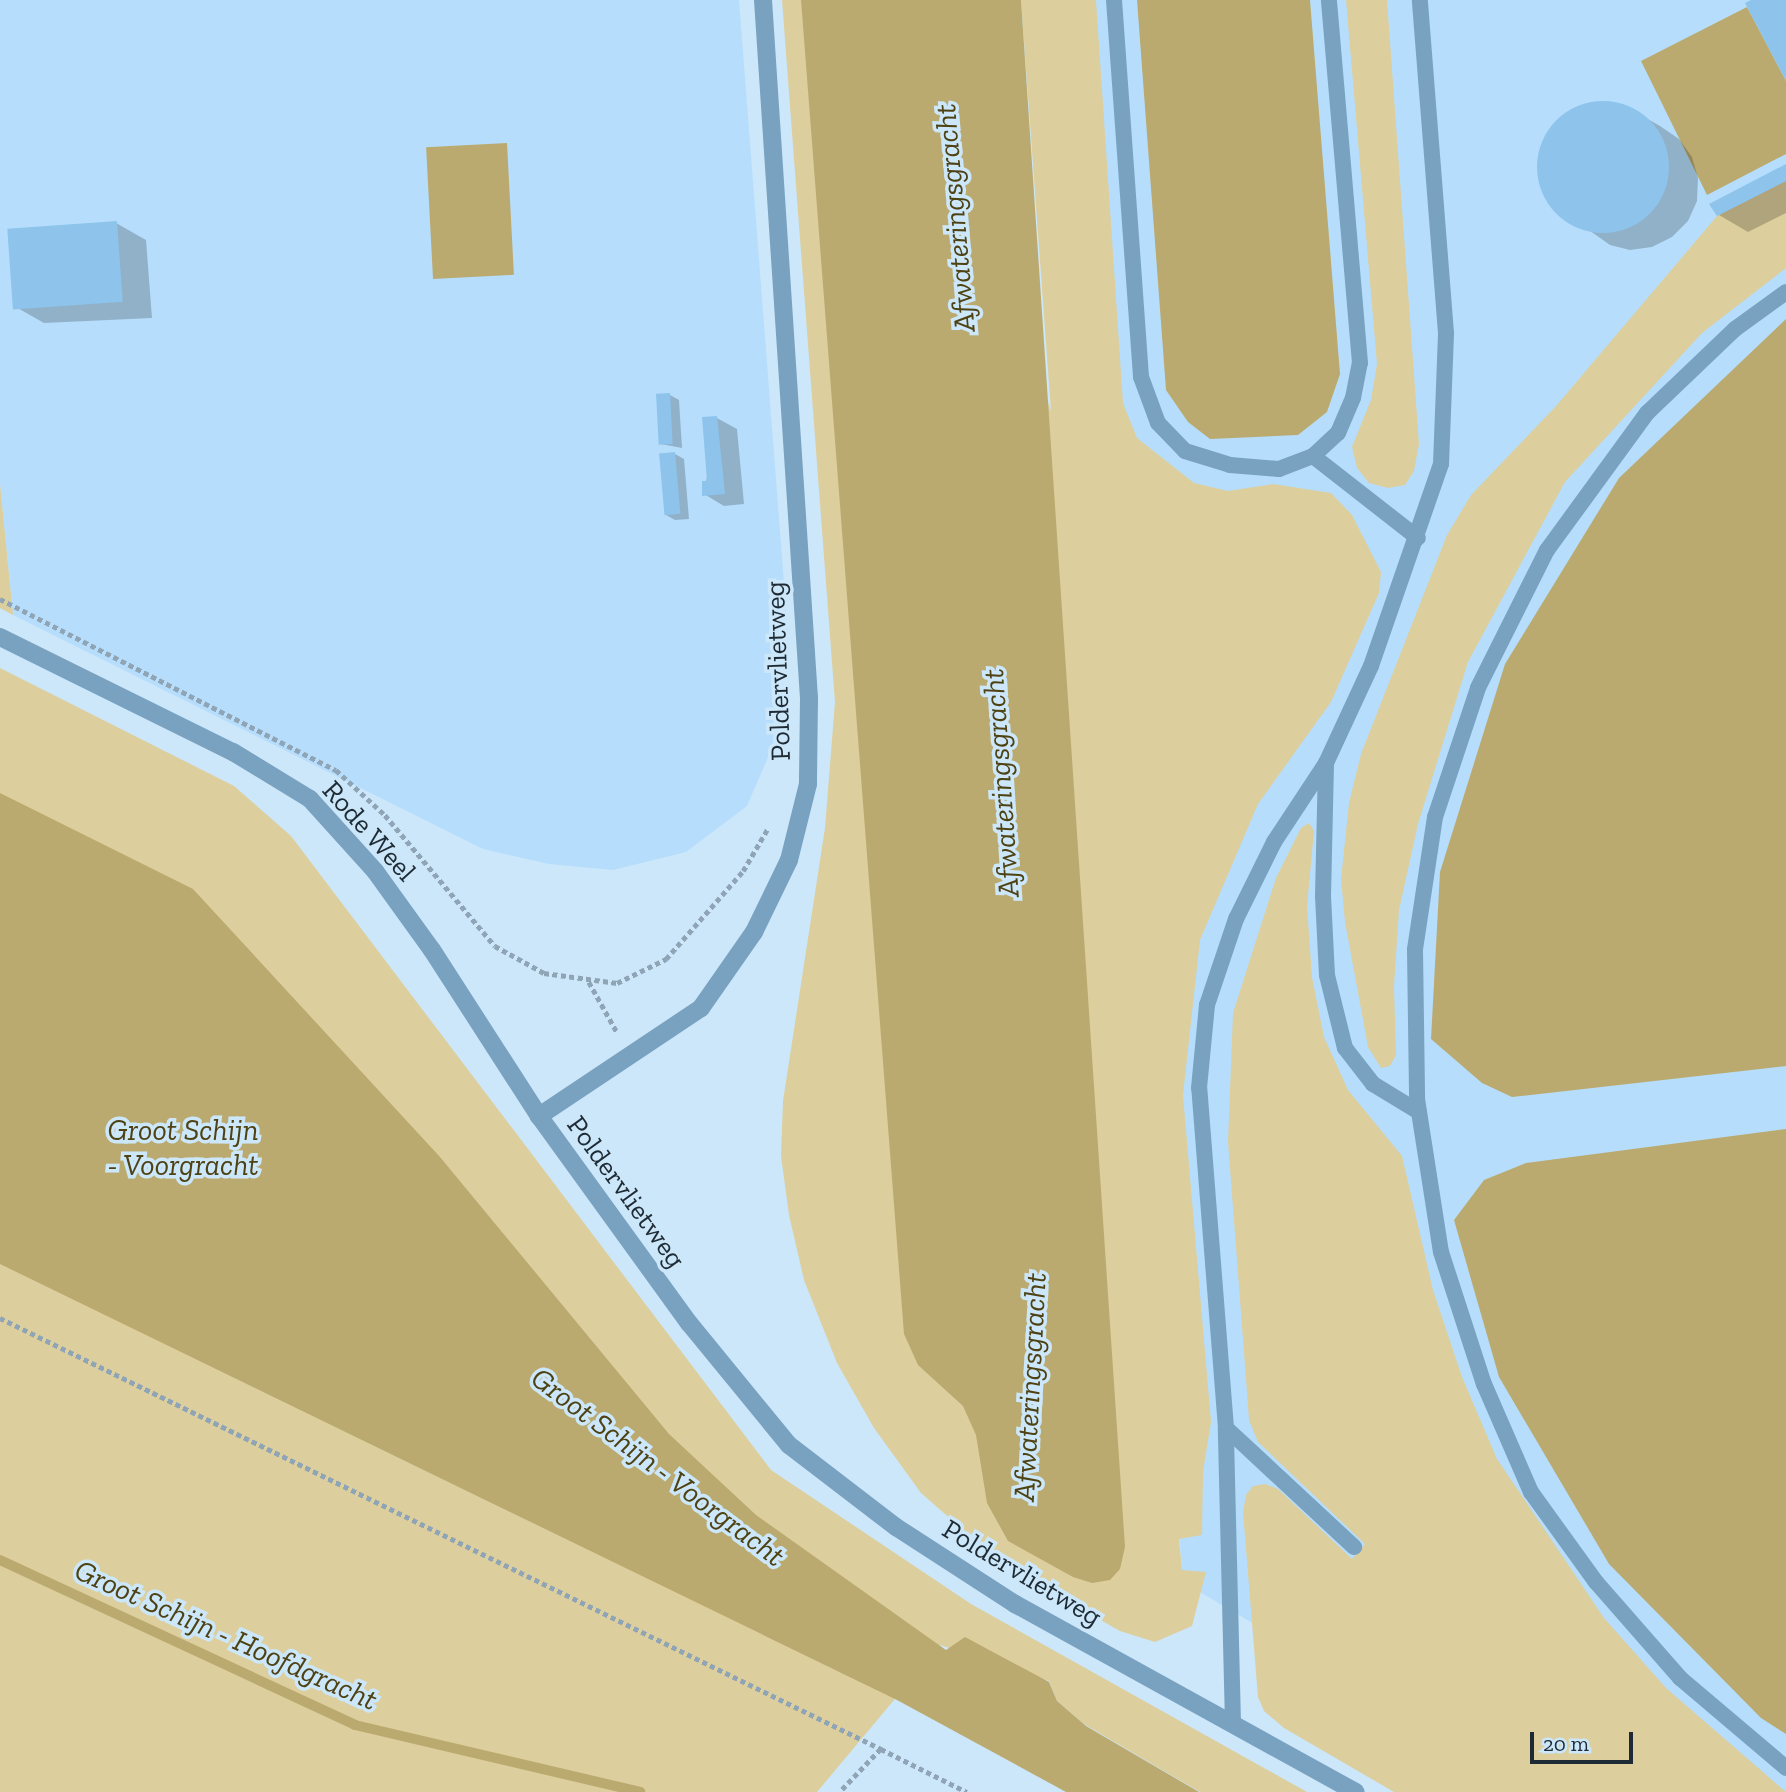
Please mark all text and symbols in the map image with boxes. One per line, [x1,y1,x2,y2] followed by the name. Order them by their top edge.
[927,102,983,334] water label: Afwateringsgracht
[758,581,798,761] street label: Poldervlietweg
[975,668,1027,898] water label: Afwateringsgracht
[315,773,423,889] street label: Rode Weel
[560,1109,692,1275] street label: Poldervlietweg
[107,1112,259,1182] water label: Groot Schijn - Voorgracht
[1006,1272,1054,1502] water label: Afwateringsgracht
[524,1359,792,1575] water label: Groot Schijn - Voorgracht
[936,1512,1108,1634] street label: Poldervlietweg
[69,1552,383,1718] water label: Groot Schijn - Hoofdgracht
[1534,1718,1637,1762] scale bar
[1543,1731,1589,1756] text: 20 m

